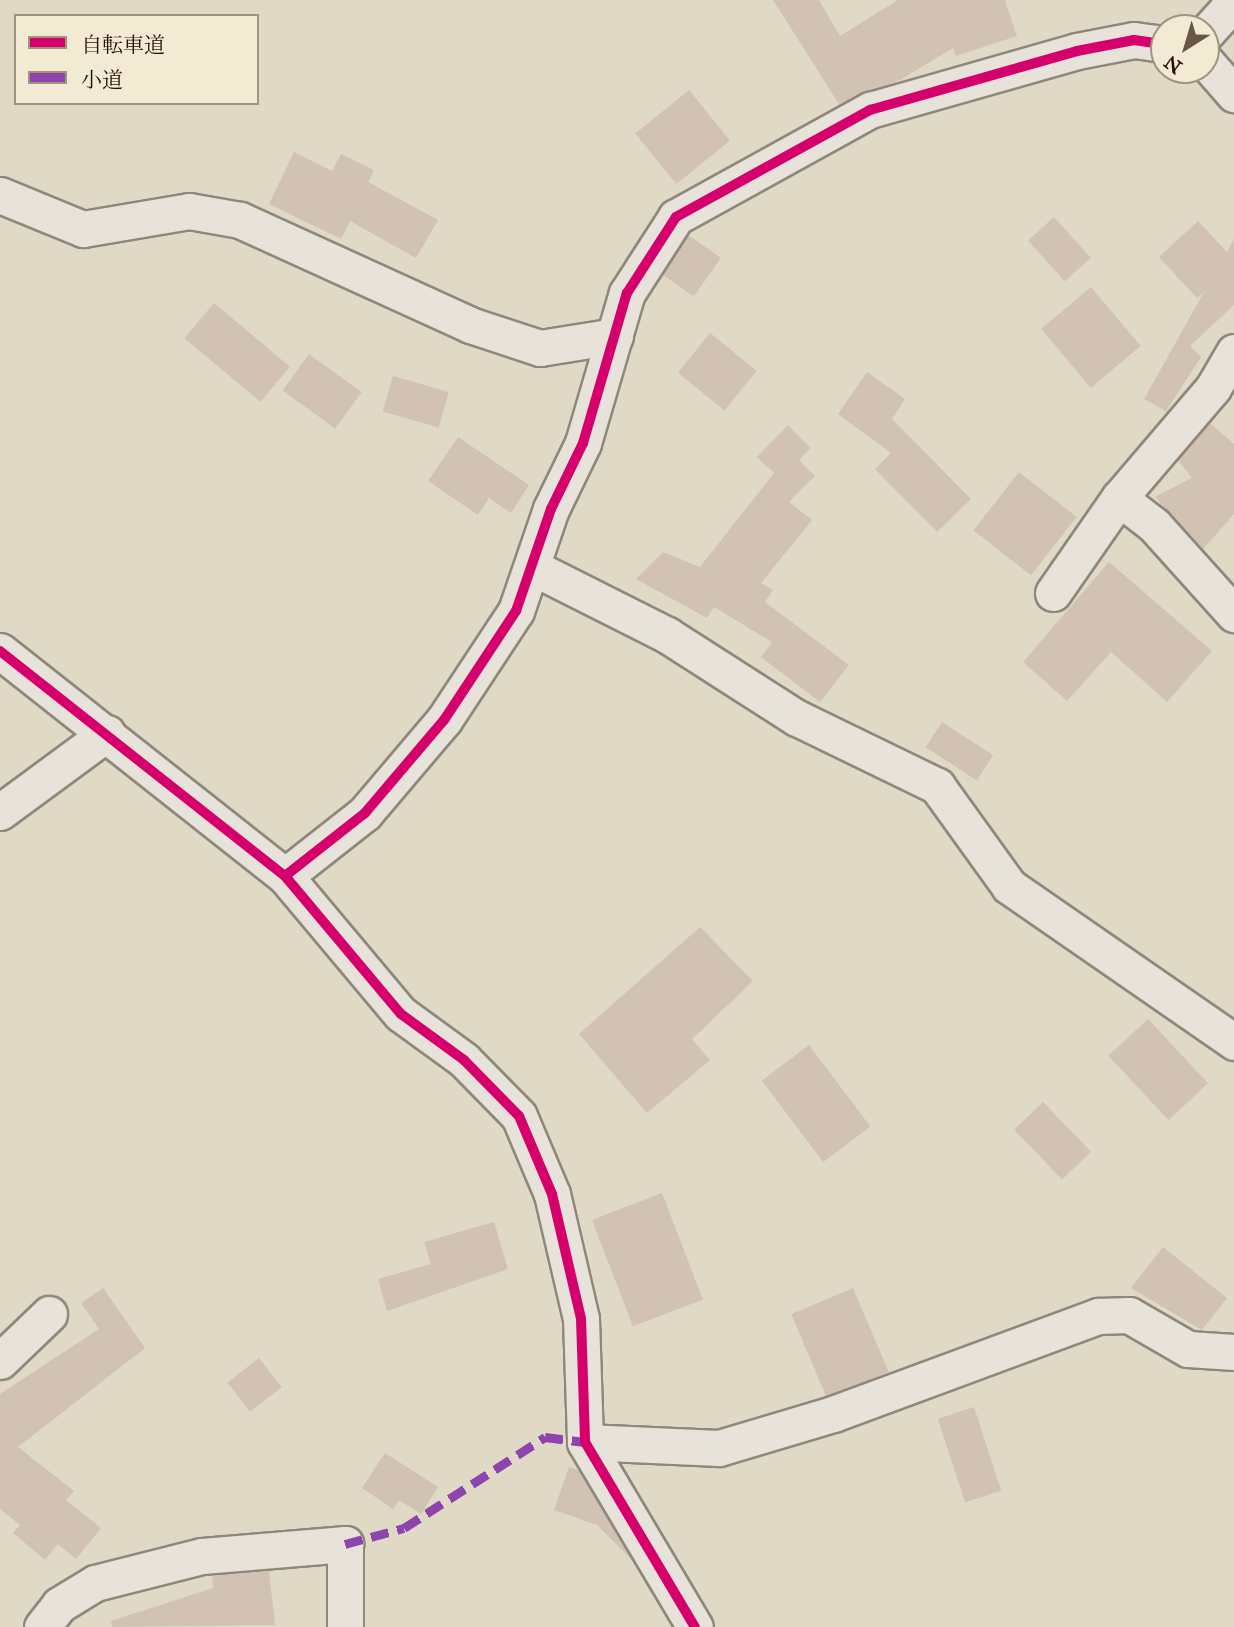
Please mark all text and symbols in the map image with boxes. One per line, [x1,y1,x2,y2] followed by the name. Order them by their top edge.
[14,14,259,105] legend
[1150,14,1220,84] north arrow
[81,32,165,58] text: 自転車道
[1160,51,1187,79] text: N
[81,67,123,93] text: 小道

